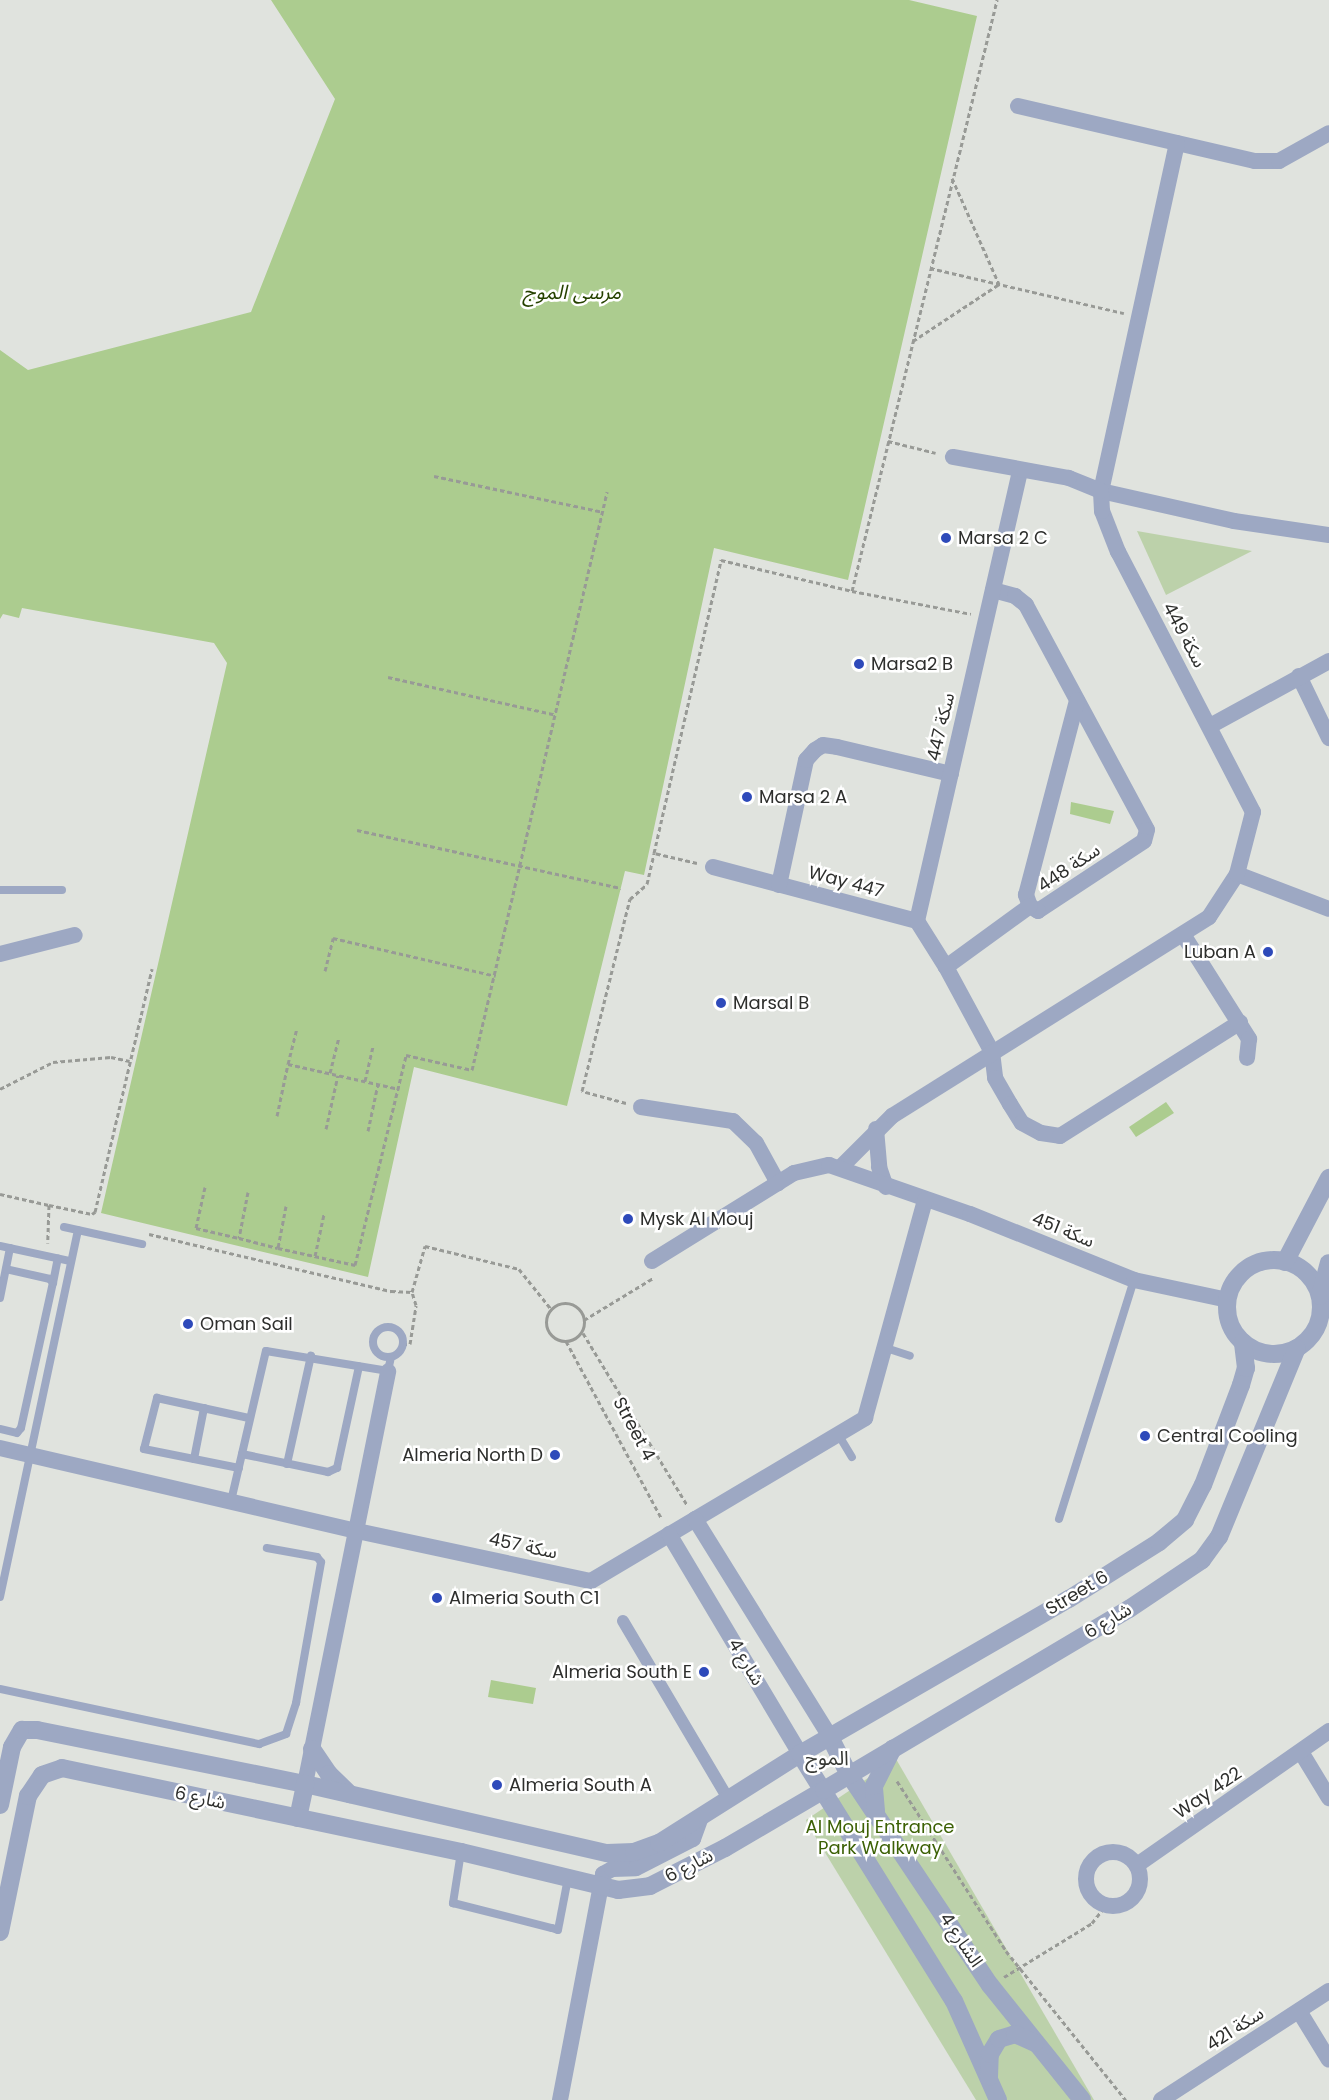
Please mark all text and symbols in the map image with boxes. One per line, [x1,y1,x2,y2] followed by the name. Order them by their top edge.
[523,280,621,304] water label: مرسى الموج
[958,527,1048,549] place label: Marsa 2 C
[939,531,953,545] marker: Marsa 2 C
[1158,599,1210,671] street label: سكة 449
[871,653,953,675] place label: Marsa2 B
[852,657,866,671] marker: Marsa2 B
[923,691,959,763] street label: سكة 447
[759,786,847,808] place label: Marsa 2 A
[740,790,754,804] marker: Marsa 2 A
[1034,839,1104,897] street label: سكة 448
[806,862,886,902] street label: Way 447
[1184,941,1256,963] place label: Luban A
[1261,945,1275,959] marker: Luban A
[733,992,809,1014] place label: Marsal B
[714,996,728,1010] marker: Marsal B
[640,1208,753,1230] place label: Mysk Al Mouj
[1029,1208,1097,1252] street label: سكة 451
[621,1212,635,1226] marker: Mysk Al Mouj
[200,1313,293,1335] place label: Oman Sail
[181,1317,195,1331] marker: Oman Sail
[608,1394,660,1464] street label: Street 4
[1157,1425,1298,1447] place label: Central Cooling
[1138,1429,1152,1443] marker: Central Cooling
[402,1444,543,1466] place label: Almeria North D
[548,1448,562,1462] marker: Almeria North D
[487,1528,559,1564] street label: سكة 457
[1042,1566,1112,1620] street label: Street 6
[449,1587,600,1609] place label: Almeria South C1
[430,1591,444,1605] marker: Almeria South C1
[1080,1599,1136,1643] street label: شارع 6
[724,1634,768,1690] street label: شارع 4
[552,1661,692,1683] place label: Almeria South E
[697,1665,711,1679] marker: Almeria South E
[805,1746,849,1770] district label: الموج
[1170,1763,1246,1823] street label: Way 422
[509,1774,652,1796] place label: Almeria South A
[490,1778,504,1792] marker: Almeria South A
[173,1782,227,1814] street label: شارع 6
[806,1817,954,1860] park label: Al Mouj Entrance Park Walkway
[661,1845,717,1887] street label: شارع 6
[935,1909,987,1971] street label: الشارع 4
[1202,2002,1268,2056] street label: سكة 421

